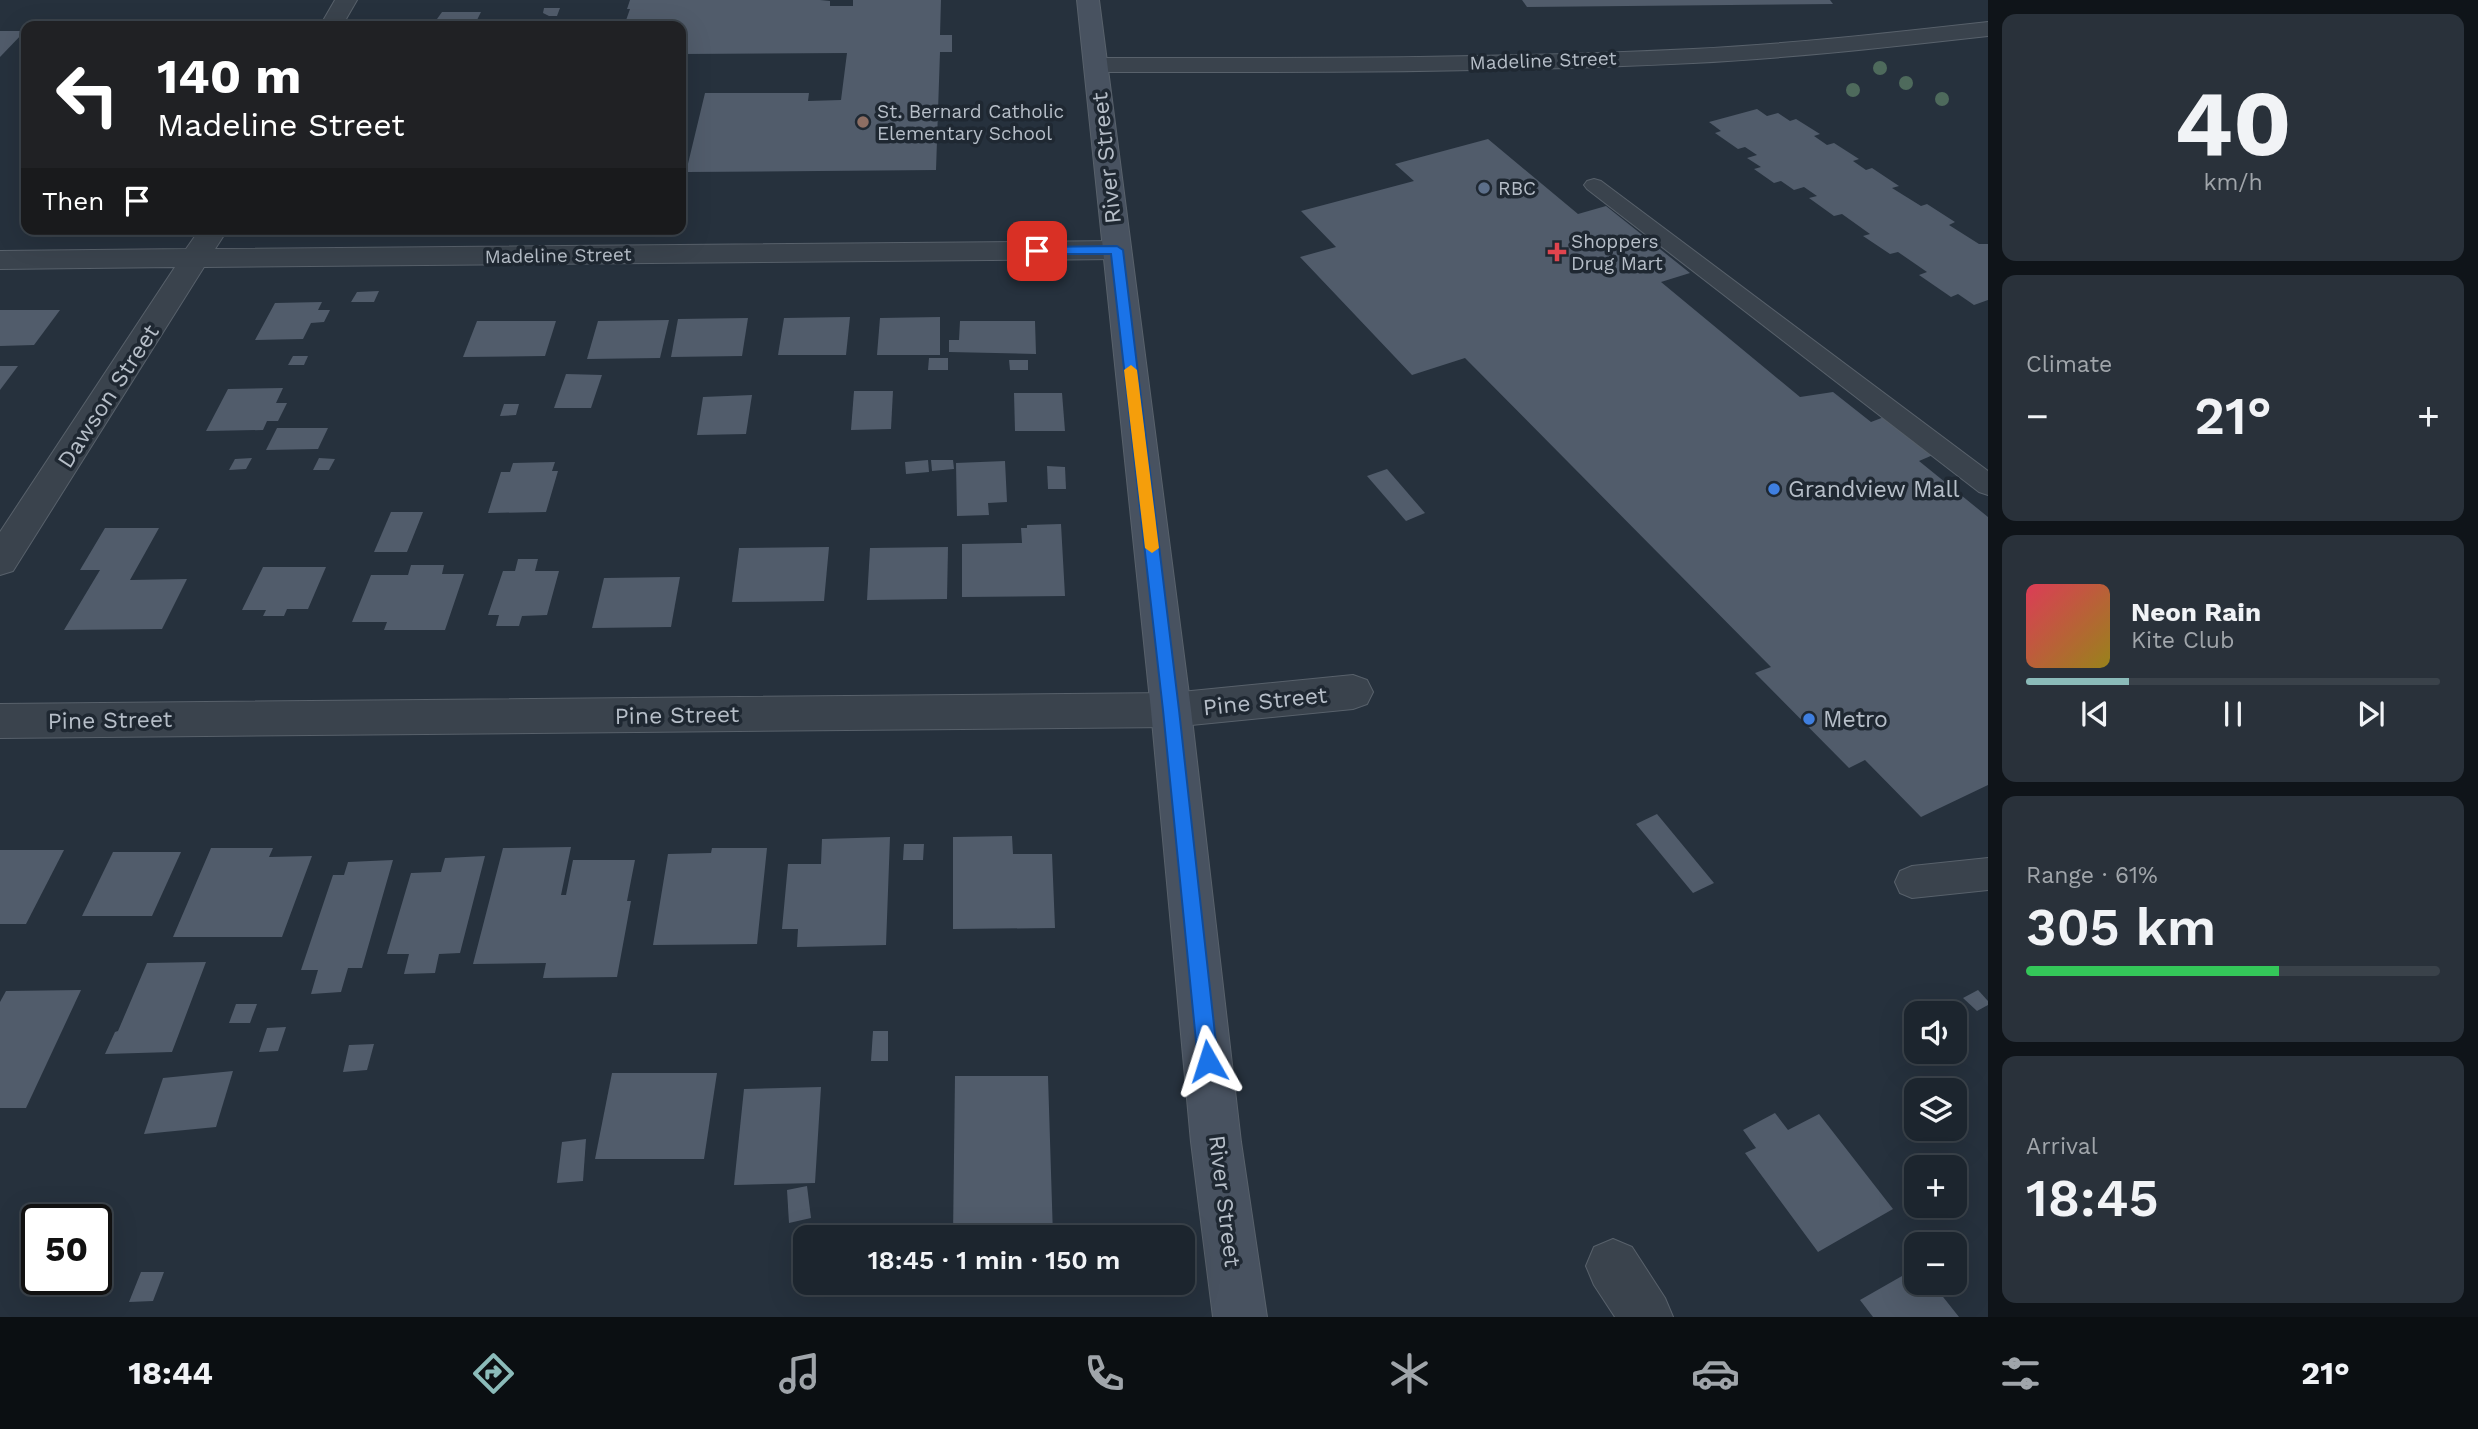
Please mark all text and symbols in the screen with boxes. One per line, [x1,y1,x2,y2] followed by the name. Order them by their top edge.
[1469,46,1617,75] street label: Madeline Street
[157,47,301,105] text: 140 m
[42,49,133,140] icon: left
[2174,70,2292,177] text: 40
[1086,90,1127,225] street label: River Street
[877,100,1064,145] place label: St. Bernard Catholic Elementary School
[157,106,405,144] text: Madeline Street
[855,114,871,130] marker: St. Bernard Catholic Elementary School
[2203,169,2263,196] text: km/h
[1498,177,1536,200] place label: RBC
[1476,180,1492,196] marker: RBC
[118,182,156,220] icon: arrive
[42,186,104,216] text: Then
[1007,221,1067,281] pin
[1571,230,1663,275] place label: Shoppers Drug Mart
[1018,232,1056,270] icon: arrive
[484,243,632,268] street label: Madeline Street
[1549,244,1565,260] marker: Shoppers Drug Mart
[52,319,165,473] street label: Dawson Street
[2026,351,2112,378] text: Climate
[2194,386,2272,447] text: 21°
[2026,394,2049,438] text: −
[2417,394,2440,438] text: +
[1788,476,1960,503] place label: Grandview Mall
[1766,481,1782,497] marker: Grandview Mall
[2131,597,2261,627] text: Neon Rain
[2131,627,2234,654] text: Kite Club
[1202,682,1329,721] street label: Pine Street
[2076,695,2114,733] icon: previous
[2214,695,2252,733] icon: pause
[2352,695,2390,733] icon: next
[614,701,740,730] street label: Pine Street
[47,706,173,735] street label: Pine Street
[1823,706,1888,733] place label: Metro
[1801,711,1817,727] marker: Metro
[2026,862,2158,889] text: Range · 61%
[2026,897,2216,958] text: 305 km
[1904,1001,1967,1295] map controls
[1904,1001,1967,1064] button: sound
[1171,1024,1245,1098] position arrow
[1904,1078,1967,1141] button: layers
[2026,1133,2098,1160] text: Arrival
[1203,1134,1246,1269] street label: River Street
[1904,1155,1967,1218] button: +
[2026,1168,2159,1229] text: 18:45
[21,1204,112,1295] speed limit sign: 50
[1904,1232,1967,1295] button: −
[868,1245,1120,1275] text: 18:45 · 1 min · 150 m
[469,1349,518,1398] icon: directions
[775,1349,824,1398] icon: music
[1080,1349,1129,1398] icon: phone
[1385,1349,1434,1398] icon: climate
[1691,1349,1740,1398] icon: car
[1996,1349,2045,1398] icon: filters
[128,1354,213,1392] text: 18:44
[2301,1354,2350,1392] text: 21°

